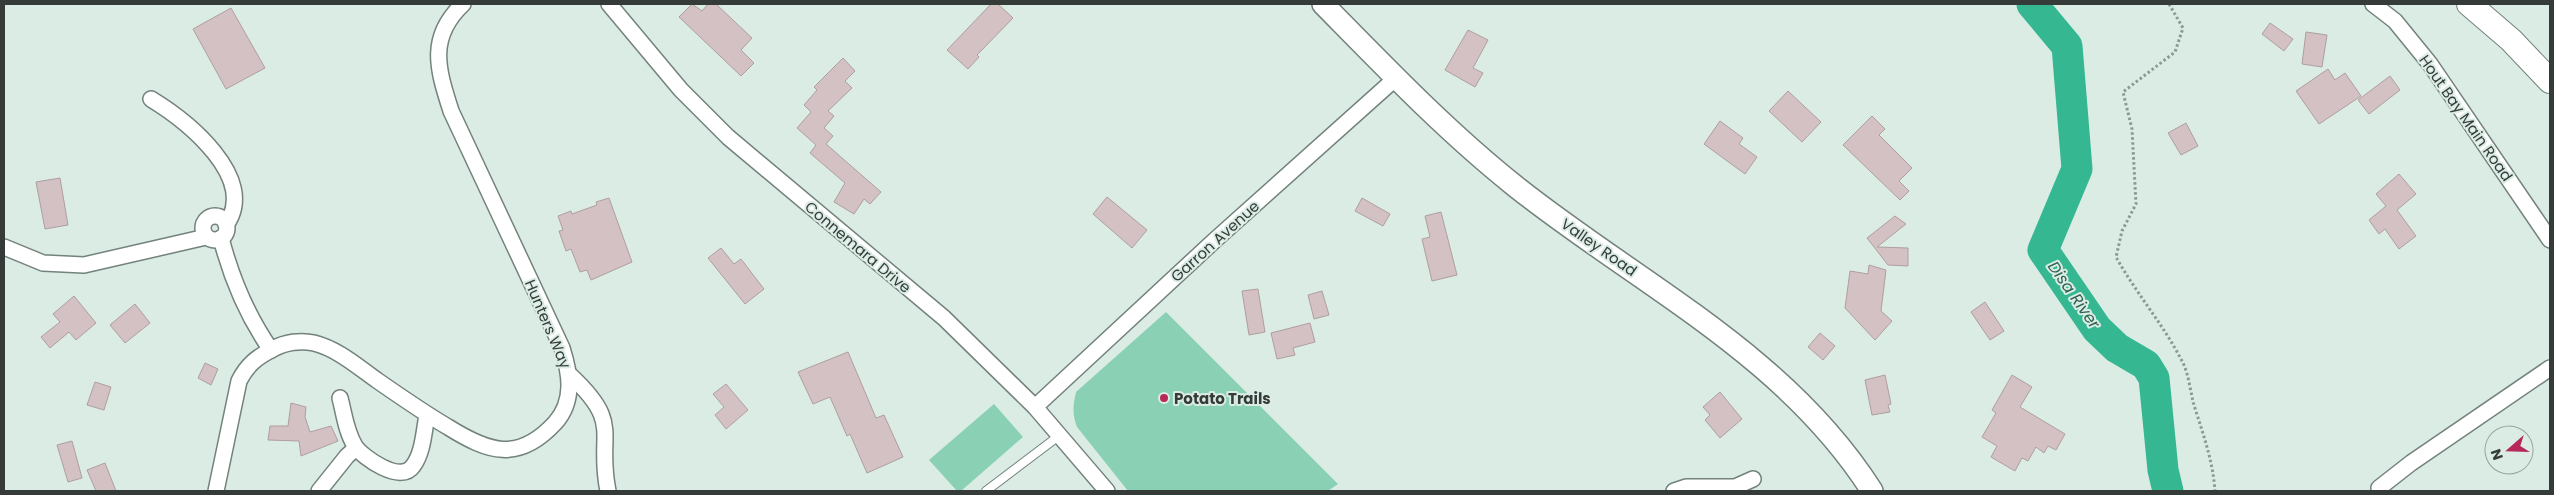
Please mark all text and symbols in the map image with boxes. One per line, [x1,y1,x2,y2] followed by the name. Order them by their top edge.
[2414,50,2518,186] street label: Hout Bay Main Road
[800,196,916,298] street label: Connemara Drive
[1166,196,1264,286] street label: Garron Avenue
[1557,213,1641,281] street label: Valley Road
[2042,257,2106,334] water label: Disa River
[520,276,576,372] street label: Hunters Way
[1174,388,1271,409] place label: Potato Trails
[1158,392,1170,404] marker: Potato Trails
[2484,425,2534,475] north arrow
[2486,446,2508,463] text: N

